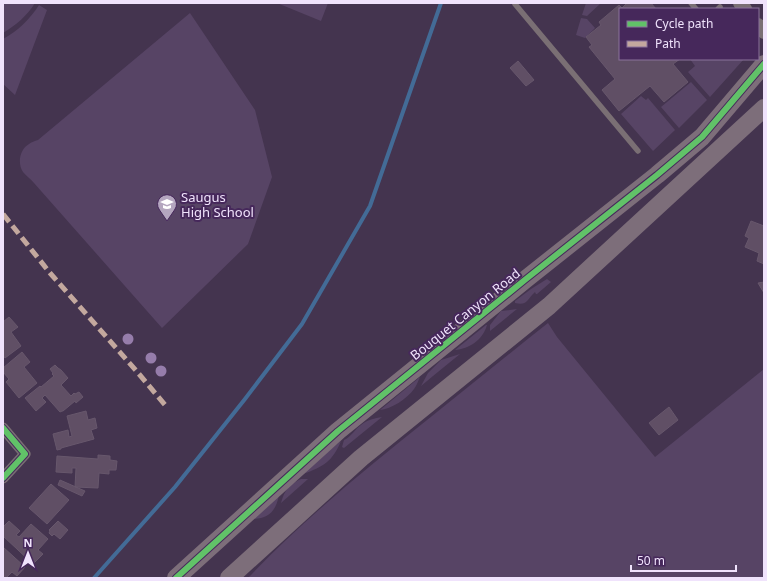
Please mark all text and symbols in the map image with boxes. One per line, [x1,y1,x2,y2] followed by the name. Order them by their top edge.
[619,8,759,60] legend
[655,15,713,32] text: Cycle path
[655,35,681,52] text: Path
[181,188,254,221] place label: Saugus High School
[156,193,178,221] school or university icon: Saugus High School
[406,264,524,364] street label: Bouquet Canyon Road
[8,533,48,573] north arrow
[24,535,32,550] text: N
[631,547,736,573] scale bar
[637,552,665,569] text: 50 m

